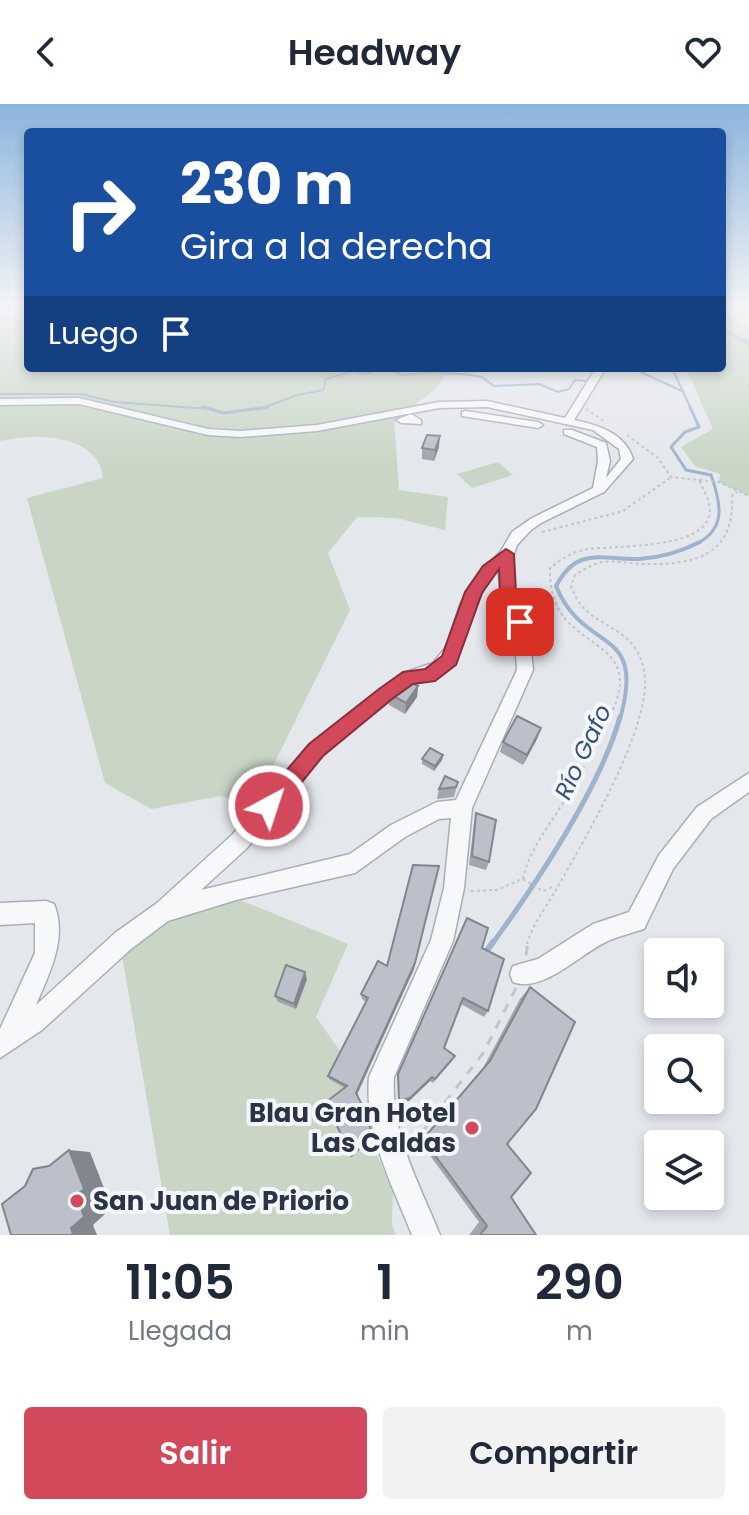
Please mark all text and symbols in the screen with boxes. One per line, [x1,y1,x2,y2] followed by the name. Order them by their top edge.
[288,27,461,78] text: Headway
[24,30,68,74] icon: back
[681,30,725,74] icon: heart
[180,145,354,224] text: 230 m
[48,160,152,264] icon: right
[180,221,493,272] text: Gira a la derecha
[48,312,138,355] text: Luego
[154,312,198,356] icon: arrive
[486,588,554,656] pin
[498,600,542,644] icon: arrive
[546,699,619,805] water label: Río Gafo
[227,764,311,848] position arrow
[644,938,724,1210] map controls
[644,938,724,1018] button: sound
[644,1034,724,1114] button: search
[249,1095,456,1161] place label: Blau Gran Hotel Las Caldas
[463,1119,481,1137] marker: Blau Gran Hotel Las Caldas
[644,1130,724,1210] button: layers
[93,1183,349,1219] place label: San Juan de Priorio
[68,1192,86,1210] marker: San Juan de Priorio
[125,1249,235,1316] text: 11:05
[376,1249,394,1316] text: 1
[535,1249,624,1316] text: 290
[128,1313,232,1349] text: Llegada
[360,1313,410,1349] text: min
[566,1313,593,1349] text: m
[24,1407,367,1499] button: Salir
[383,1407,725,1499] button: Compartir

